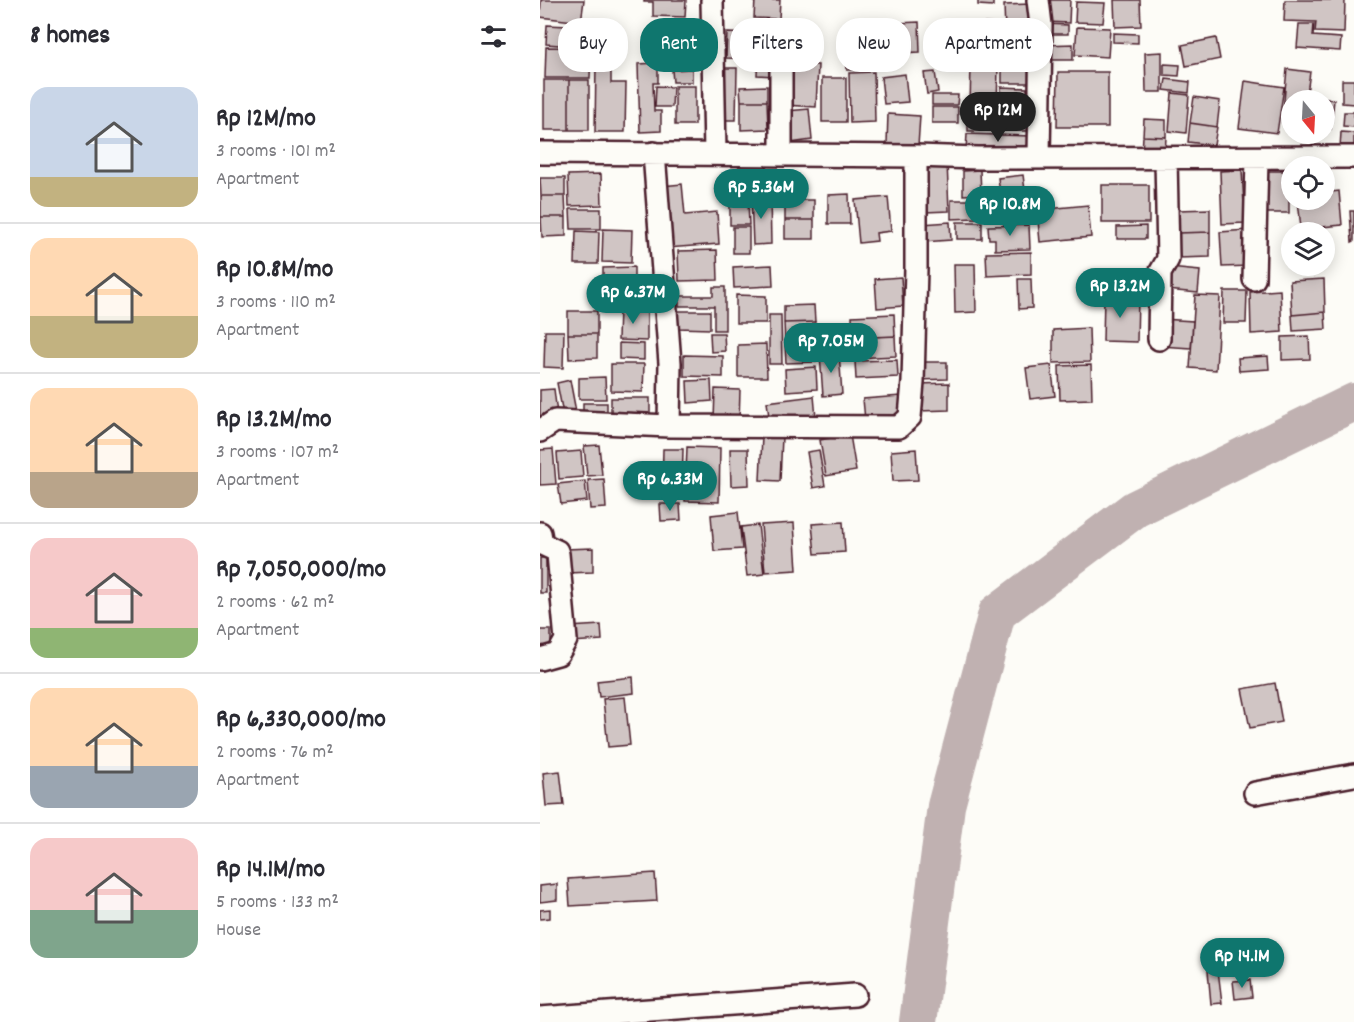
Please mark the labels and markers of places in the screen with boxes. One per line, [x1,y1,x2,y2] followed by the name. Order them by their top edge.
[949,92,1047,143] pin: Rp 12M
[699,169,823,220] pin: Rp 5.36M
[948,186,1072,237] pin: Rp 10.8M
[1058,268,1182,319] pin: Rp 13.2M
[571,274,695,325] pin: Rp 6.37M
[769,323,893,374] pin: Rp 7.05M
[608,461,732,512] pin: Rp 6.33M
[1180,938,1304,989] pin: Rp 14.1M

